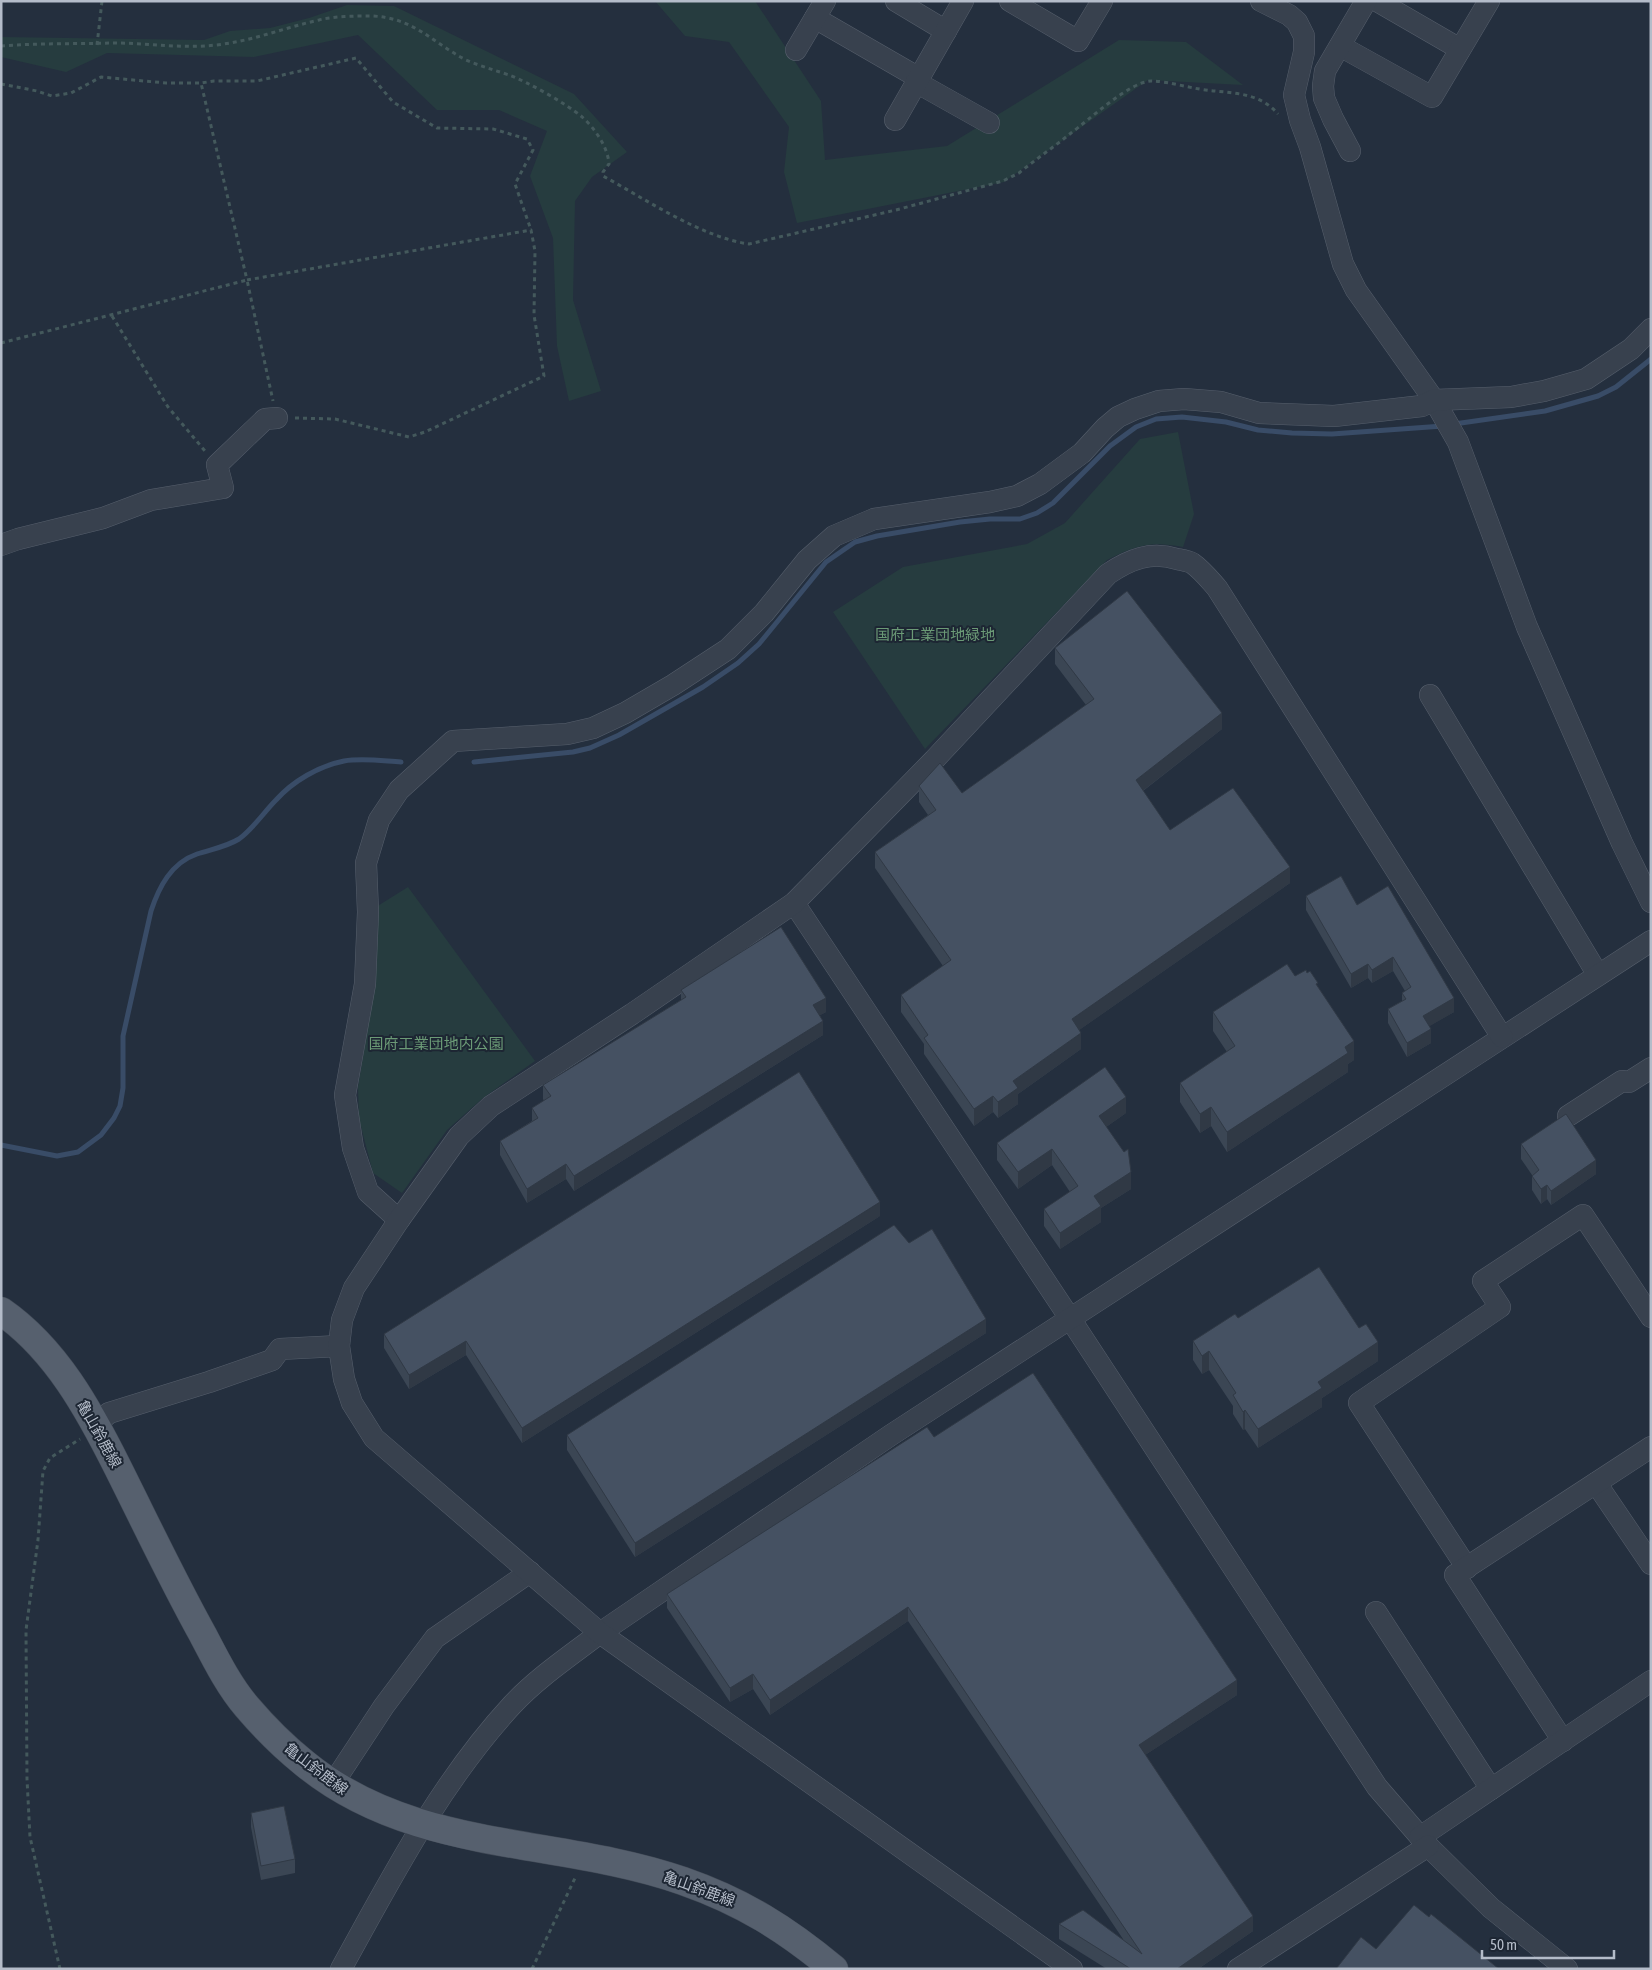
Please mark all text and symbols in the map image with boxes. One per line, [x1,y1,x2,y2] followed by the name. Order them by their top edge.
[875,626,995,643] park label: 国府工業団地緑地
[368,1035,504,1052] park label: 国府工業団地内公園
[74,1397,125,1471] street label: 亀山鈴鹿線
[281,1739,351,1798] street label: 亀山鈴鹿線
[661,1868,737,1909] street label: 亀山鈴鹿線
[1482,1928,1614,1960] scale bar
[1490,1936,1517,1953] text: 50 m

